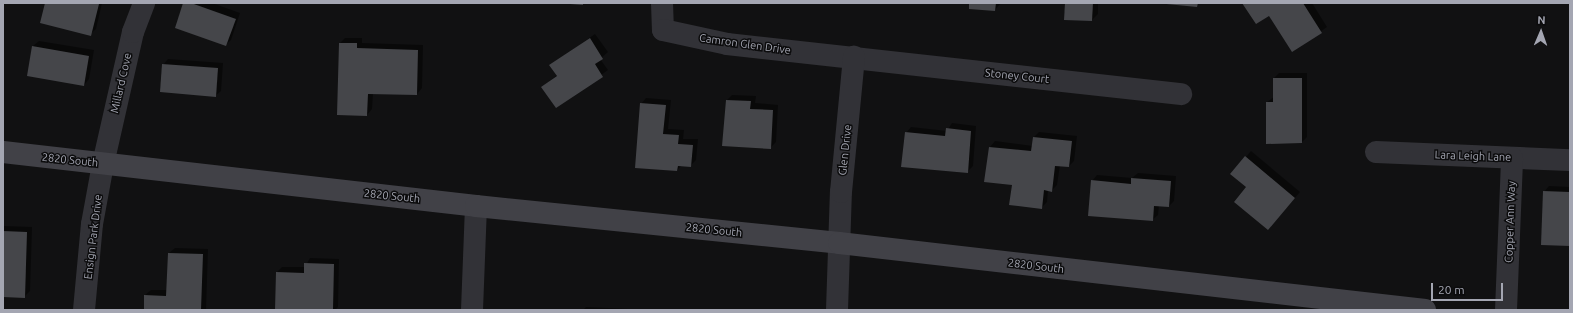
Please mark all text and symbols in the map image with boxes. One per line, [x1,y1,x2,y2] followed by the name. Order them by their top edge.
[1521,12,1561,52] north arrow
[1537,14,1546,26] text: N
[698,31,792,57] street label: Camron Glen Drive
[108,52,134,114] street label: Millard Cove
[984,66,1050,86] street label: Stoney Court
[836,124,854,176] street label: Glen Drive
[1434,148,1512,164] street label: Lara Leigh Lane
[41,150,99,170] street label: 2820 South
[1502,181,1518,263] street label: Copper Ann Way
[363,186,421,206] street label: 2820 South
[81,194,105,280] street label: Ensign Park Drive
[685,220,743,240] street label: 2820 South
[1007,256,1065,276] street label: 2820 South
[1433,275,1505,301] scale bar
[1438,283,1465,296] text: 20 m

